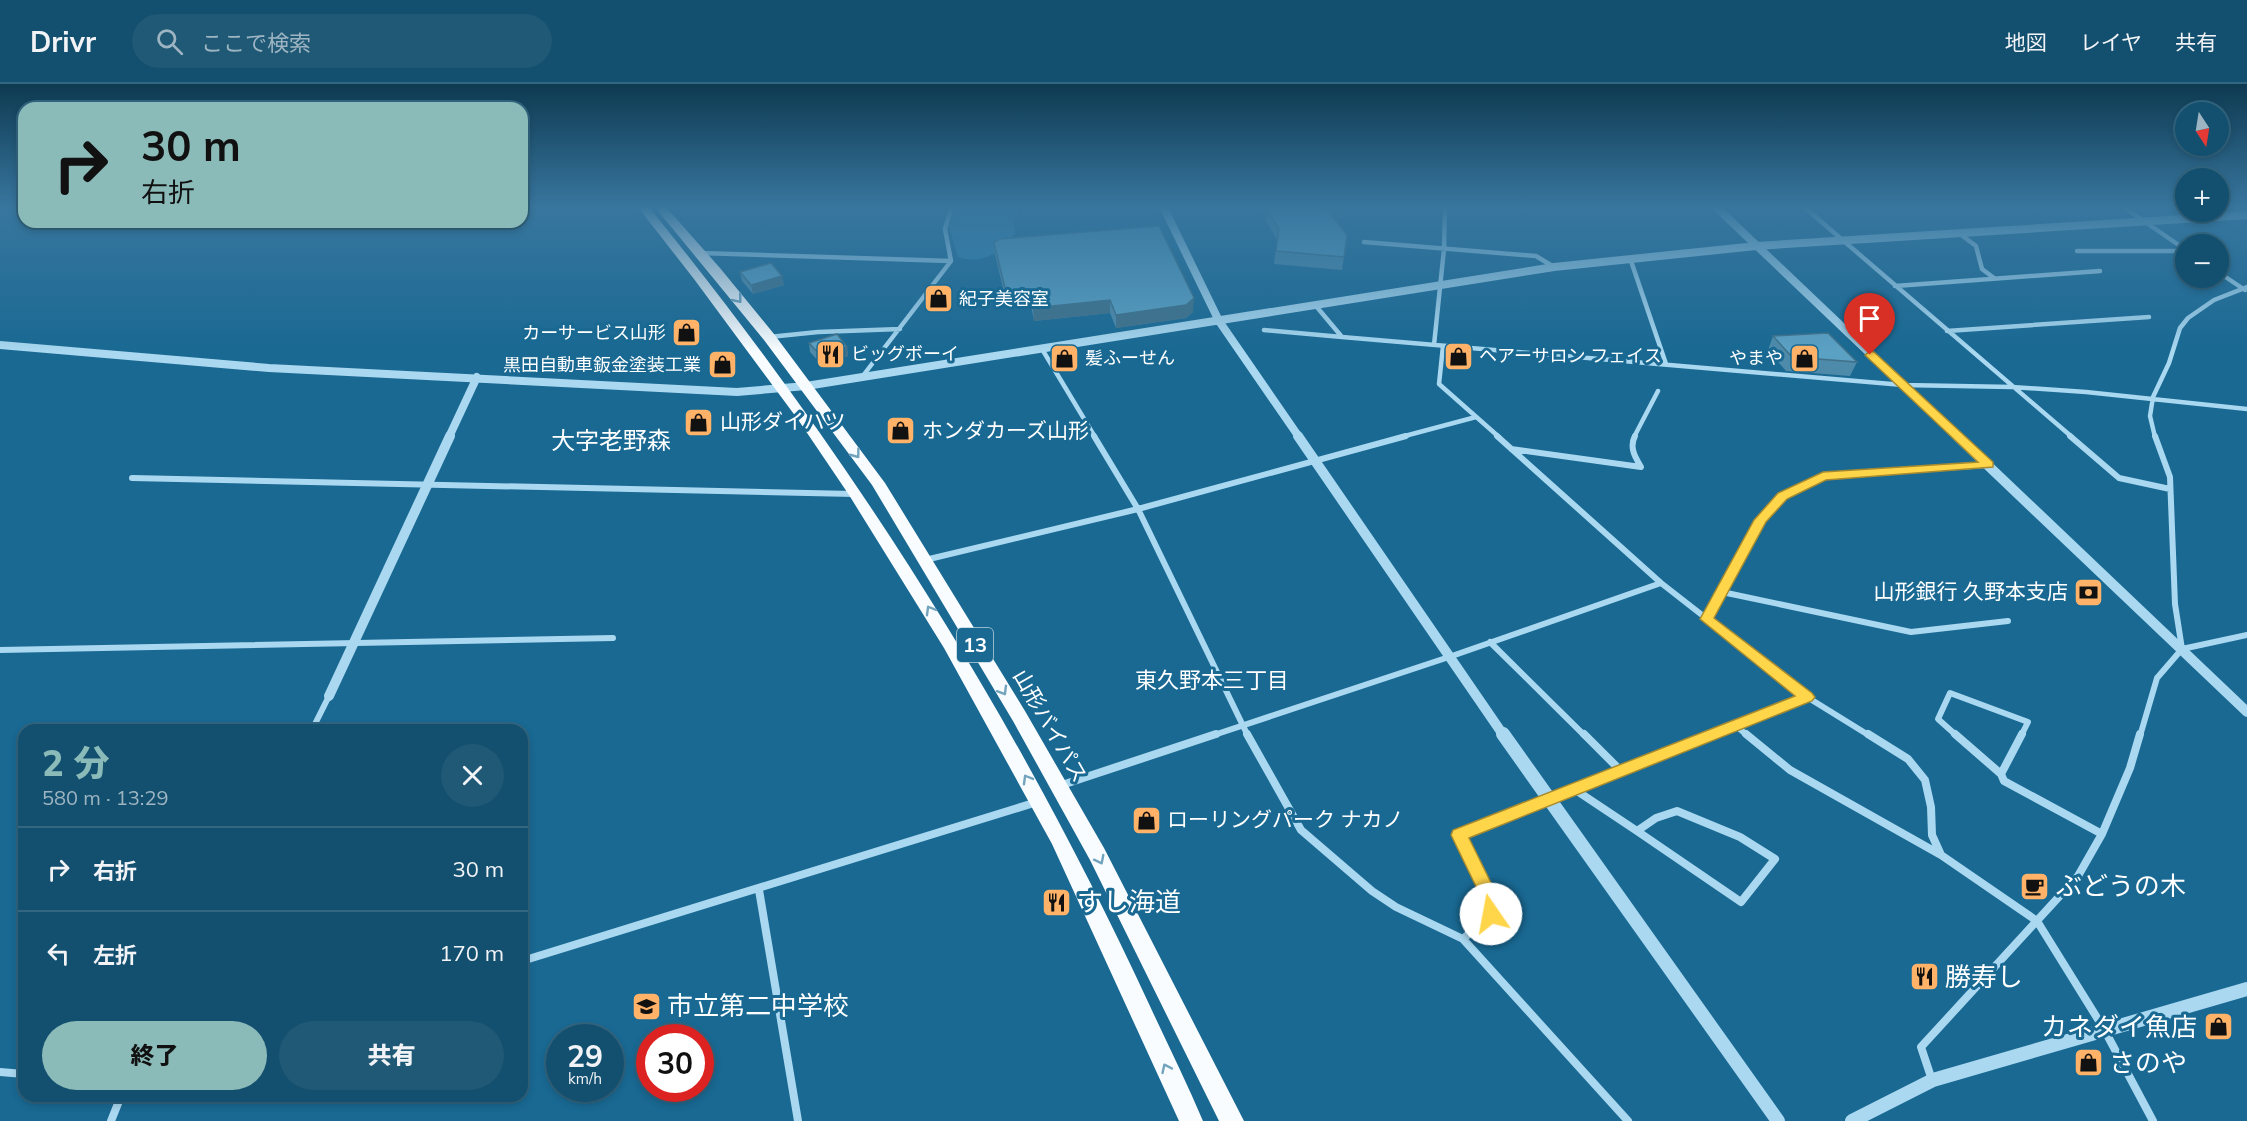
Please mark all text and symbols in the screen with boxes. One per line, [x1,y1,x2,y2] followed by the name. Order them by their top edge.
[132,14,552,68] search box
[30,24,96,59] text: Drivr
[153,25,186,58] icon: search
[201,29,311,57] text: ここで検索
[2005,29,2047,55] text: 地図
[2080,29,2142,55] text: レイヤ
[2175,29,2217,55] text: 共有
[2175,102,2229,156] north arrow
[2175,102,2229,288] map controls
[141,119,241,172] text: 30 m
[42,126,120,204] icon: right
[2175,168,2229,222] button: +
[141,175,195,209] text: 右折
[2175,234,2229,288] button: −
[922,283,954,315] shop icon: 紀子美容室
[959,287,1049,310] place label: 紀子美容室
[731,292,742,303] one-way arrow
[1844,293,1895,355] pin
[1853,302,1886,335] icon: arrive
[671,317,703,349] shop icon: カーサービス山形
[522,321,666,344] place label: カーサービス山形
[814,338,846,370] restaurant icon: ビッグボーイ
[1442,340,1474,372] shop icon: ヘアーサロン フェイス
[851,342,959,365] place label: ビッグボーイ
[1048,342,1080,374] shop icon: 髪ふーせん
[1788,342,1820,374] shop icon: やまや
[1479,344,1662,367] place label: ヘアーサロン フェイス
[1085,346,1175,369] place label: 髪ふーせん
[1729,346,1783,369] place label: やまや
[706,349,738,381] shop icon: 黒田自動車鈑金塗装工業
[503,353,701,376] place label: 黒田自動車鈑金塗装工業
[683,406,715,438] shop icon: 山形ダイハツ
[720,408,846,434] place label: 山形ダイハツ
[885,415,917,447] shop icon: ホンダカーズ山形
[922,417,1089,443] place label: ホンダカーズ山形
[551,425,671,455] district label: 大字老野森
[849,447,860,458] one-way arrow
[2073,576,2105,608] bank icon: 山形銀行 久野本支店
[1874,578,2068,604] place label: 山形銀行 久野本支店
[926,606,937,616] one-way arrow
[957,628,993,662] road number: 13
[1008,665,1094,786] street label: 山形バイパス
[1135,666,1289,694] district label: 東久野本三丁目
[996,685,1008,695] one-way arrow
[42,740,110,785] text: 2 分
[441,744,504,807] button: close
[1023,775,1034,785] one-way arrow
[42,785,168,810] text: 580 m · 13:29
[1130,804,1162,836] shop icon: ローリングパーク ナカノ
[1167,806,1403,832] place label: ローリングパーク ナカノ
[42,853,75,886] icon: right
[1093,854,1105,865] one-way arrow
[453,855,504,883] text: 30 m
[93,857,137,885] text: 右折
[2056,869,2186,902] place label: ぶどうの木
[2019,870,2051,902] cafe icon: ぶどうの木
[1459,882,1523,946] position arrow
[1077,885,1181,918] place label: すし海道
[1040,886,1072,918] restaurant icon: すし海道
[42,937,75,970] icon: left
[439,939,504,967] text: 170 m
[93,941,137,969] text: 左折
[1945,960,2023,993] place label: 勝寿し
[1908,961,1940,993] restaurant icon: 勝寿し
[667,989,849,1022] place label: 市立第二中学校
[630,990,662,1022] school or university icon: 市立第二中学校
[2041,1010,2197,1043] place label: カネダイ魚店
[2202,1011,2234,1043] shop icon: カネダイ魚店
[42,1021,267,1090] button: 終了
[279,1021,504,1090] button: 共有
[636,1024,714,1102] speed limit sign: 30
[567,1037,603,1075] text: 29
[2109,1046,2187,1079] place label: さのや
[2072,1047,2104,1079] shop icon: さのや
[1162,1063,1174,1074] one-way arrow
[568,1069,602,1088] text: km/h

